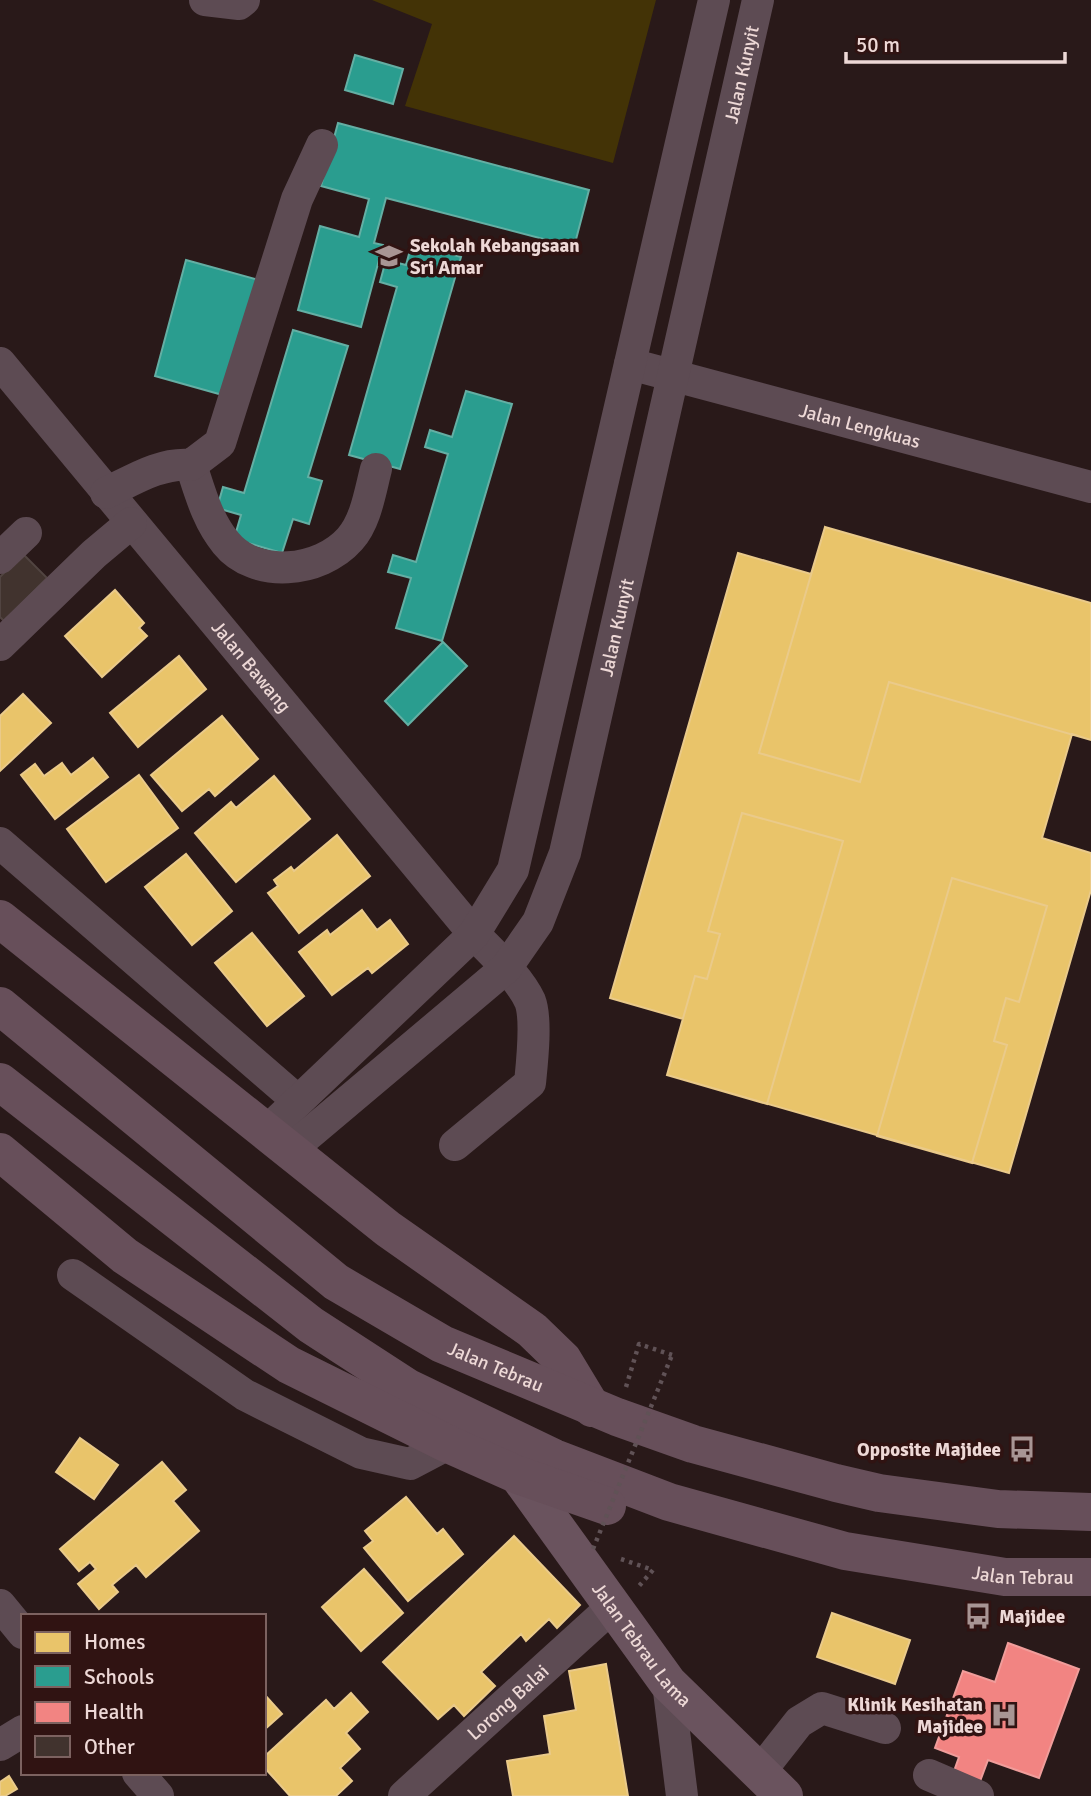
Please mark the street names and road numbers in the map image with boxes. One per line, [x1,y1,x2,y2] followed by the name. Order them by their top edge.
[719,23,765,126] street label: Jalan Kunyit
[796,399,923,454] street label: Jalan Lengkuas
[594,576,640,679] street label: Jalan Kunyit
[206,616,296,718] street label: Jalan Bawang
[444,1337,547,1398] street label: Jalan Tebrau
[970,1561,1074,1590] street label: Jalan Tebrau
[586,1578,696,1712] street label: Jalan Tebrau Lama
[462,1659,554,1746] street label: Lorong Balai

